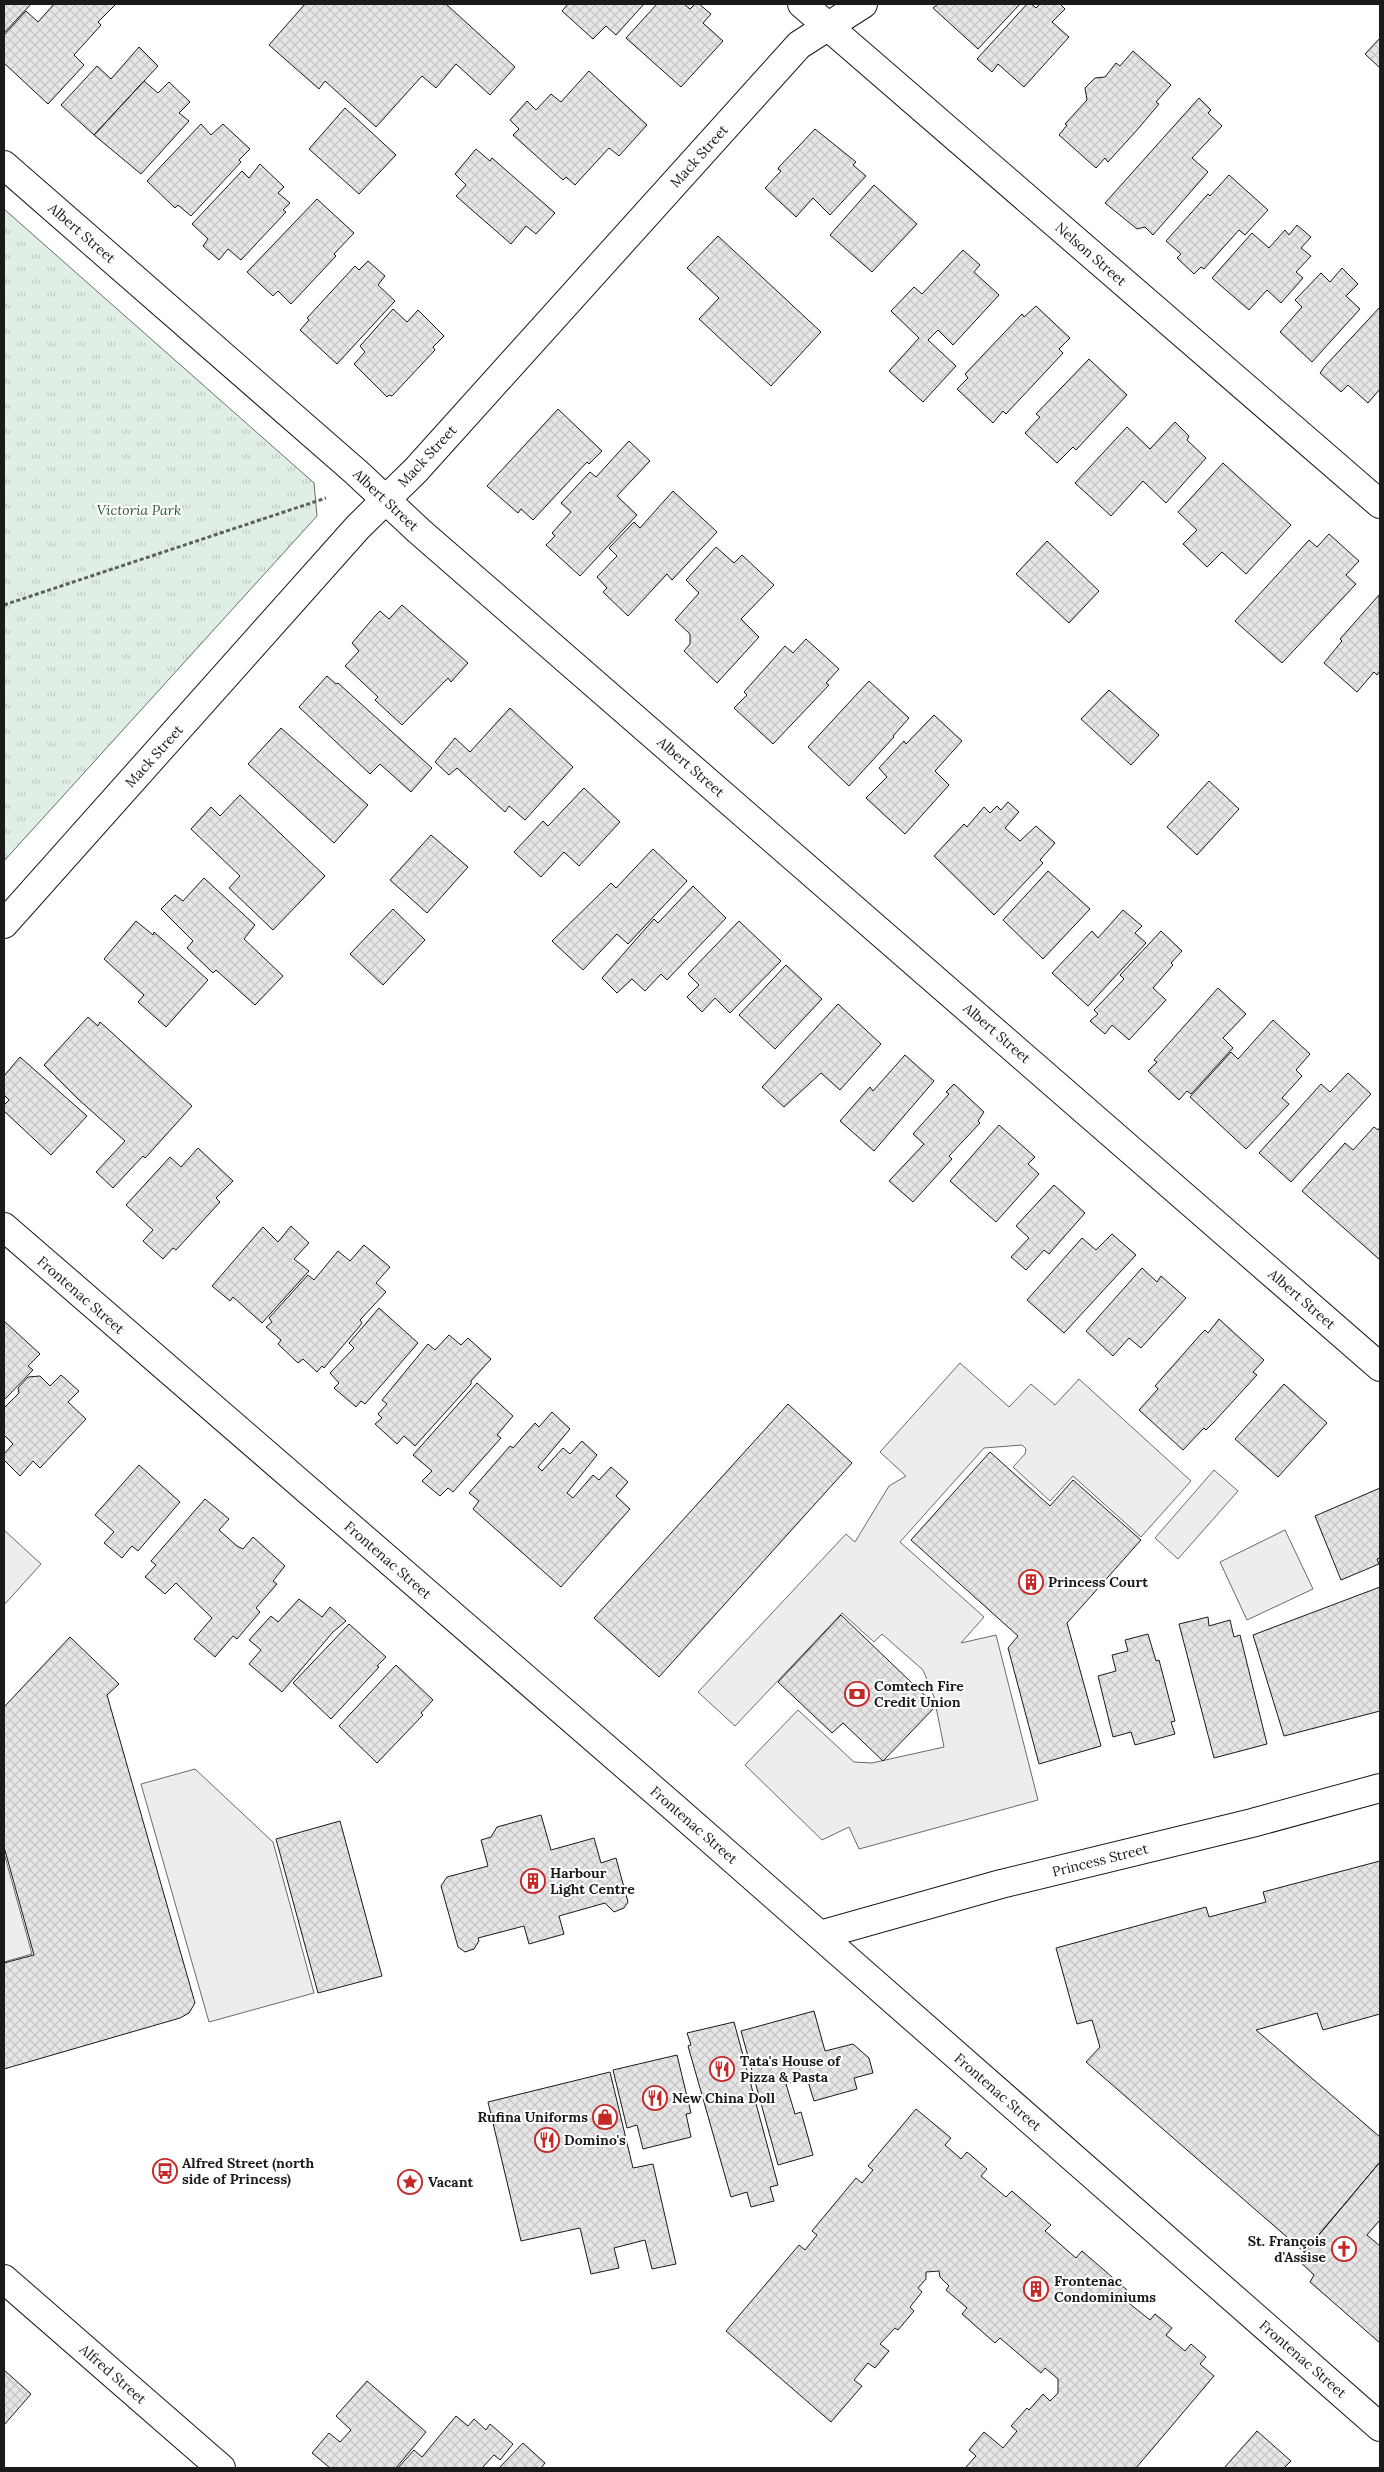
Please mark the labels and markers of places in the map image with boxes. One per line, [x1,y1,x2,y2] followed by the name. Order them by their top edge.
[1018,1569,1044,1595] building icon: Princess Court
[1048,1573,1148,1591] place label: Princess Court
[874,1677,964,1711] place label: Comtech Fire Credit Union
[844,1681,870,1707] bank icon: Comtech Fire Credit Union
[550,1864,635,1898] place label: Harbour Light Centre
[520,1868,546,1894] building icon: Harbour Light Centre
[740,2052,841,2086] place label: Tata's House of Pizza & Pasta
[709,2056,735,2082] restaurant icon: Tata's House of Pizza & Pasta
[642,2085,668,2111] restaurant icon: New China Doll
[672,2089,776,2107] place label: New China Doll
[592,2104,618,2130] shop icon: Rufina Uniforms
[477,2108,588,2126] place label: Rufina Uniforms
[534,2127,560,2153] restaurant icon: Domino's
[564,2131,626,2149] place label: Domino's
[182,2154,314,2188] place label: Alfred Street (north side of Princess)
[152,2158,178,2184] bus stop icon: Alfred Street (north side of Princess)
[397,2169,423,2195] place icon: Vacant
[428,2173,474,2191] place label: Vacant
[1248,2232,1326,2266] place label: St. François d'Assise
[1331,2236,1357,2262] church icon: St. François d'Assise
[1054,2272,1156,2306] place label: Frontenac Condominiums
[1023,2276,1049,2302] building icon: Frontenac Condominiums

